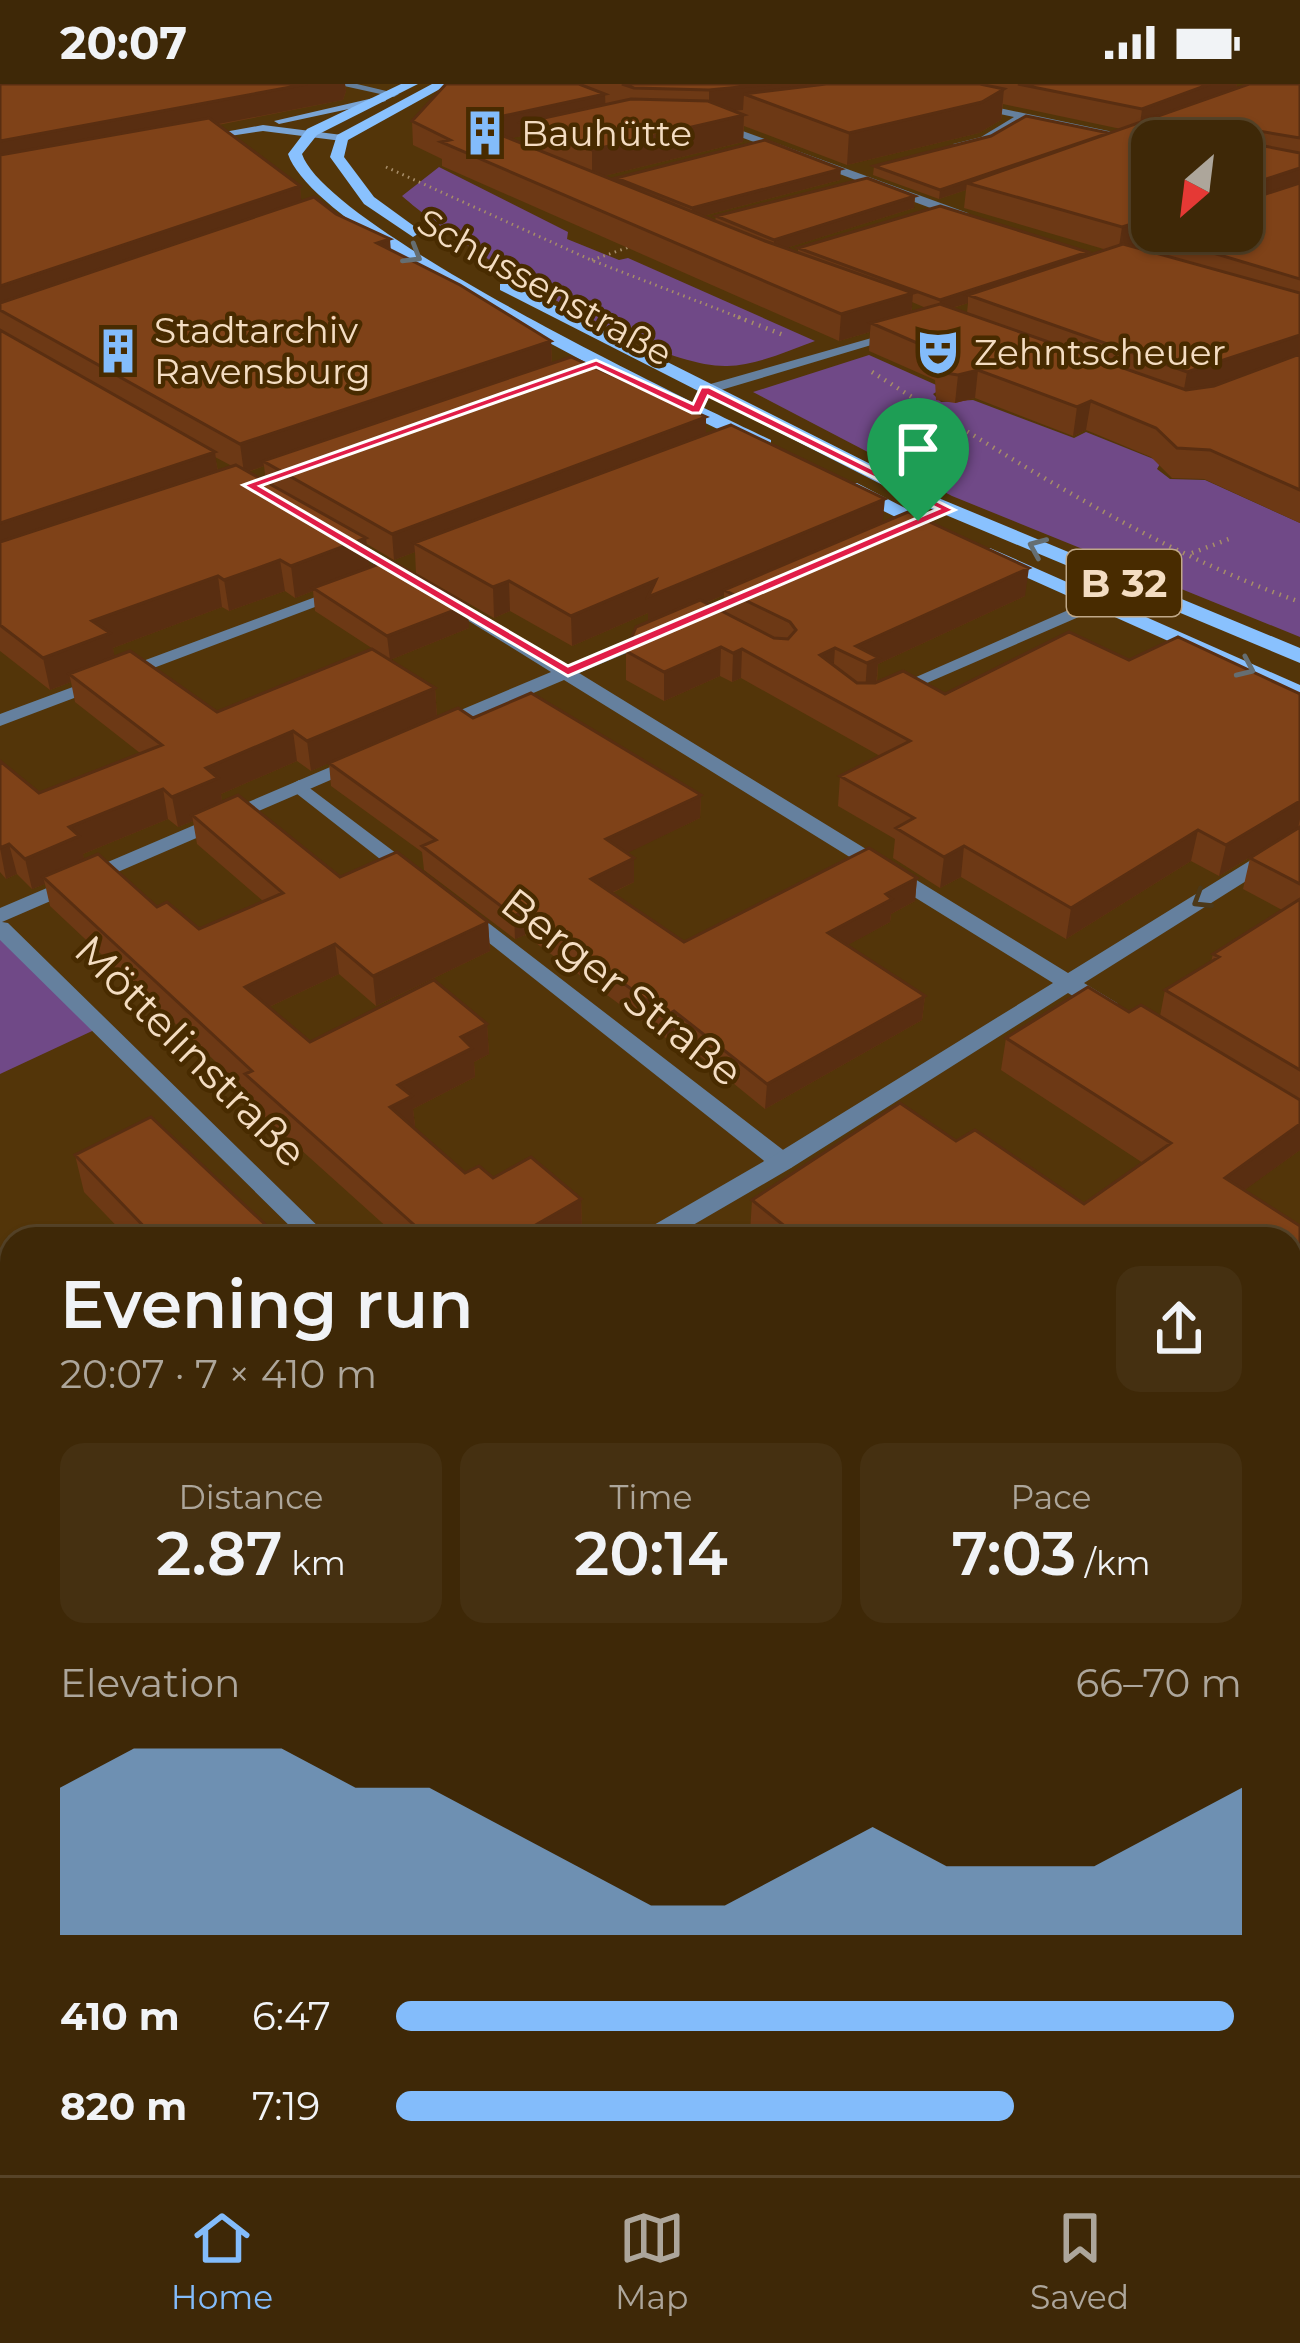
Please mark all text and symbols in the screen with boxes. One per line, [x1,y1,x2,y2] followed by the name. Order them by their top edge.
[60,15,187,70] text: 20:07
[460,108,510,158] building icon: Bauhütte
[521,111,692,155] place label: Bauhütte
[1131,120,1263,252] north arrow
[1131,120,1263,252] map controls
[410,199,680,375] street label: Schussenstraße
[400,241,422,263] one-way arrow
[154,308,371,393] place label: Stadtarchiv Ravensburg
[93,326,143,376] building icon: Stadtarchiv Ravensburg
[913,327,963,377] theatre icon: Zehntscheuer
[974,330,1226,374] place label: Zehntscheuer
[867,398,969,521] pin
[885,416,951,482] icon: arrive
[1027,537,1049,561] one-way arrow
[1067,550,1181,616] road number: B 32
[1233,654,1255,678] one-way arrow
[491,877,753,1097] street label: Berger Straße
[1192,886,1214,908] one-way arrow
[64,924,318,1178] street label: Möttelinstraße
[60,1264,473,1345] text: Evening run
[1116,1266,1242,1392] button: share
[60,1350,377,1398] text: 20:07 · 7 × 410 m
[179,1477,323,1517] text: Distance
[610,1477,692,1517] text: Time
[1011,1477,1091,1517] text: Pace
[156,1517,283,1590] text: 2.87
[574,1517,728,1590] text: 20:14
[952,1517,1076,1590] text: 7:03
[283,1543,346,1583] text: km
[1076,1543,1151,1583] text: /km
[60,1659,240,1707] text: Elevation
[1076,1659,1242,1707] text: 66–70 m
[60,1992,180,2040] text: 410 m
[252,1992,331,2040] text: 6:47
[60,2082,187,2130] text: 820 m
[252,2082,320,2130] text: 7:19
[171,2205,273,2317] tab: Home
[615,2205,688,2317] tab: Map
[1030,2205,1129,2317] tab: Saved

